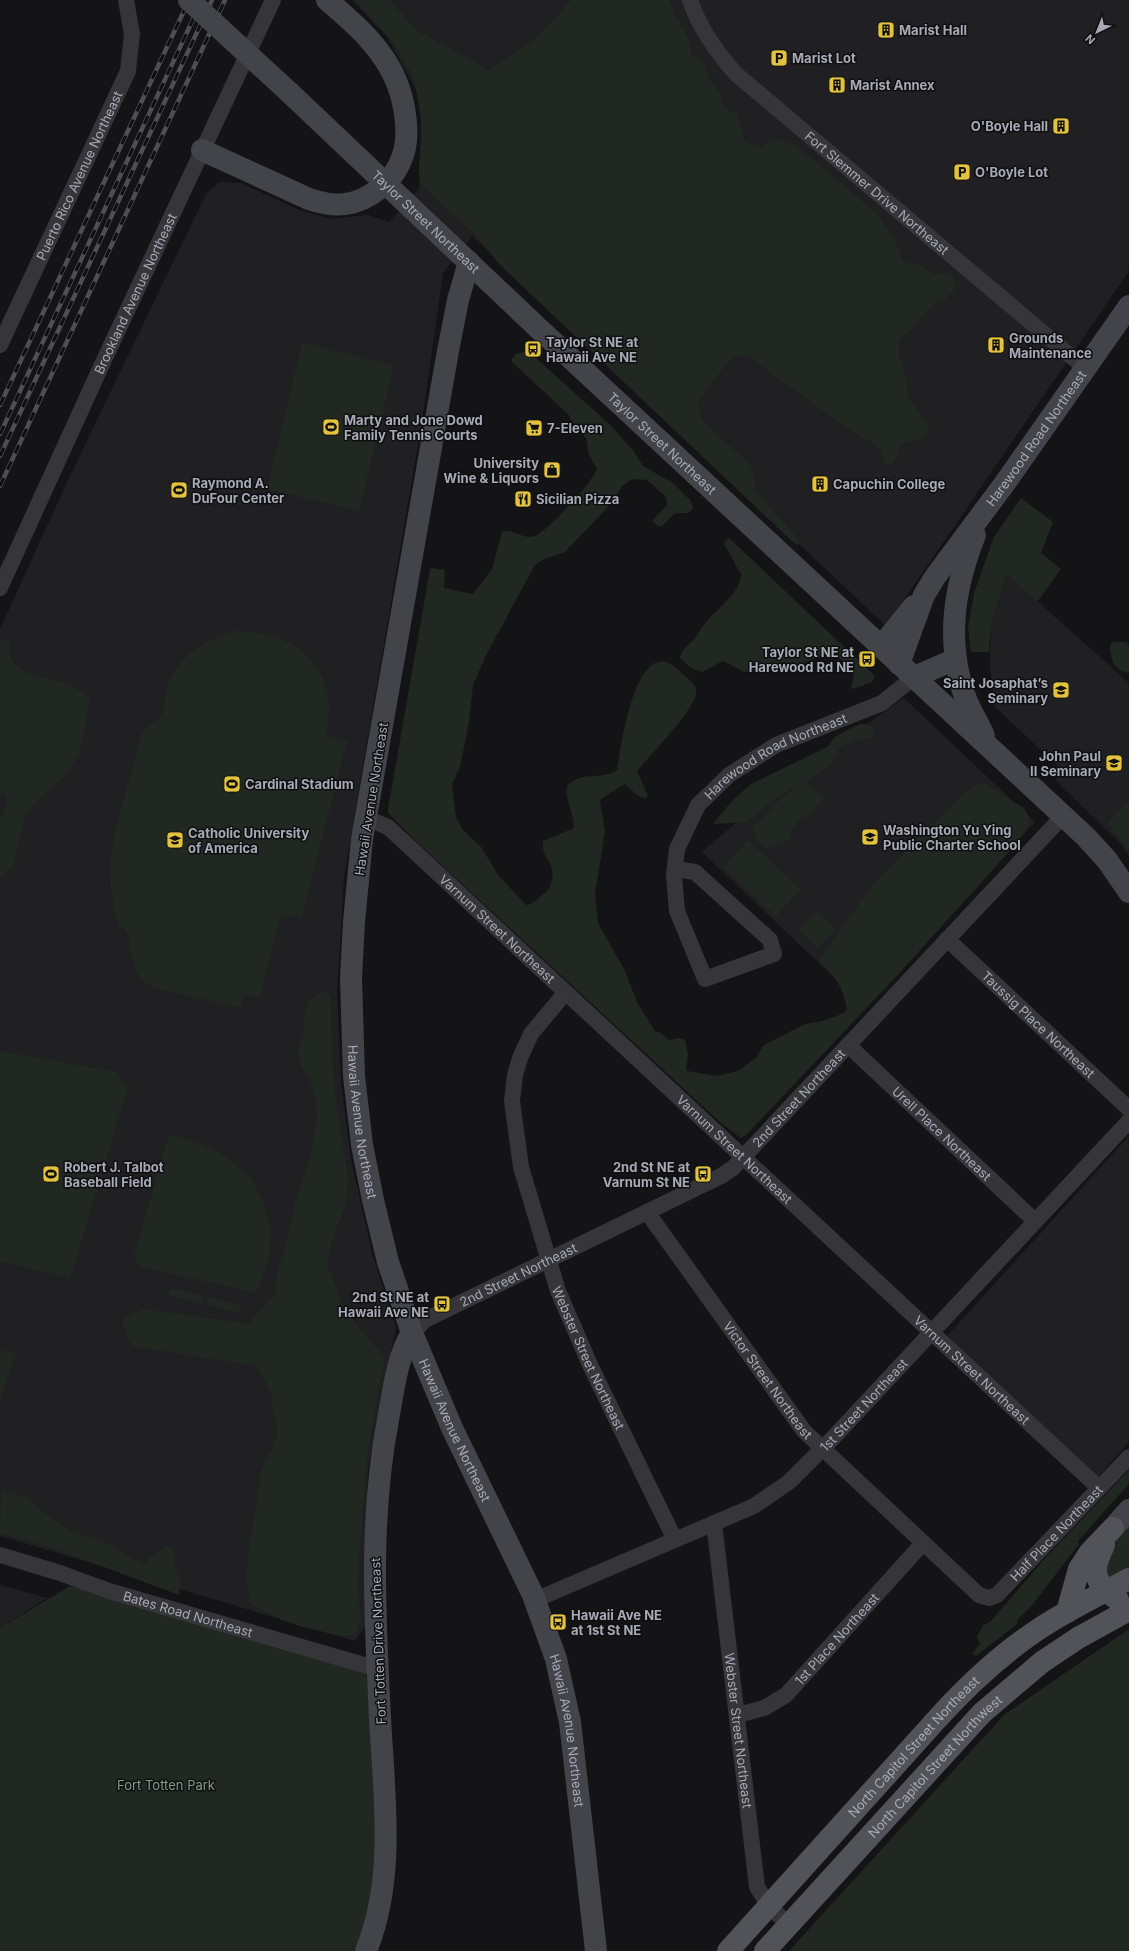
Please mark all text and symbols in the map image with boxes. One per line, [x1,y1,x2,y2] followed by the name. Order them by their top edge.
[1077,12,1117,52] north arrow
[876,20,896,40] building icon: Marist Hall
[899,22,967,38] place label: Marist Hall
[1082,31,1098,47] text: N
[769,48,789,68] parking icon: Marist Lot
[792,50,856,66] place label: Marist Lot
[827,75,847,95] building icon: Marist Annex
[850,77,935,93] place label: Marist Annex
[33,88,126,263] street label: Puerto Rico Avenue Northeast
[1051,116,1071,136] building icon: O'Boyle Hall
[971,118,1048,134] place label: O'Boyle Hall
[802,128,952,258] street label: Fort Slemmer Drive Northeast
[952,162,972,182] parking icon: O'Boyle Lot
[975,164,1048,180] place label: O'Boyle Lot
[368,167,483,276] street label: Taylor Street Northeast
[91,211,180,377] street label: Brookland Avenue Northeast
[1009,330,1092,361] place label: Grounds Maintenance
[546,334,639,365] place label: Taylor St NE at Hawaii Ave NE
[986,335,1006,355] building icon: Grounds Maintenance
[523,339,543,359] bus stop icon: Taylor St NE at Hawaii Ave NE
[982,367,1089,509] street label: Harewood Road Northeast
[604,389,720,498] street label: Taylor Street Northeast
[344,412,483,443] place label: Marty and Jone Dowd Family Tennis Courts
[321,417,341,437] sports icon: Marty and Jone Dowd Family Tennis Courts
[524,418,544,438] supermarket icon: 7-Eleven
[547,420,603,436] place label: 7-Eleven
[444,455,539,486] place label: University Wine & Liquors
[542,460,562,480] shop icon: University Wine & Liquors
[810,474,830,494] building icon: Capuchin College
[192,475,285,506] place label: Raymond A. DuFour Center
[833,476,945,492] place label: Capuchin College
[169,480,189,500] sports icon: Raymond A. DuFour Center
[513,489,533,509] restaurant icon: Sicilian Pizza
[536,491,619,507] place label: Sicilian Pizza
[749,644,854,675] place label: Taylor St NE at Harewood Rd NE
[857,649,877,669] bus stop icon: Taylor St NE at Harewood Rd NE
[943,675,1048,706] place label: Saint Josaphat’s Seminary
[1051,680,1071,700] school or university icon: Saint Josaphat’s Seminary
[701,710,849,803] street label: Harewood Road Northeast
[351,721,391,877] street label: Hawaii Avenue Northeast
[1030,748,1101,779] place label: John Paul II Seminary
[1104,753,1124,773] school or university icon: John Paul II Seminary
[222,774,242,794] sports icon: Cardinal Stadium
[245,776,354,792] place label: Cardinal Stadium
[883,822,1021,853] place label: Washington Yu Ying Public Charter School
[188,825,309,856] place label: Catholic University of America
[860,827,880,847] school or university icon: Washington Yu Ying Public Charter School
[165,830,185,850] school or university icon: Catholic University of America
[436,871,559,986] street label: Varnum Street Northeast
[978,968,1098,1081] street label: Taussig Place Northeast
[345,1045,381,1200] street label: Hawaii Avenue Northeast
[749,1046,848,1150] street label: 2nd Street Northeast
[889,1083,995,1184] street label: Urell Place Northeast
[673,1091,796,1207] street label: Varnum Street Northeast
[64,1159,164,1190] place label: Robert J. Talbot Baseball Field
[603,1159,690,1190] place label: 2nd St NE at Varnum St NE
[41,1164,61,1184] sports icon: Robert J. Talbot Baseball Field
[693,1164,713,1184] bus stop icon: 2nd St NE at Varnum St NE
[457,1239,579,1310] street label: 2nd Street Northeast
[549,1284,628,1432] street label: Webster Street Northeast
[338,1289,429,1320] place label: 2nd St NE at Hawaii Ave NE
[432,1294,452,1314] bus stop icon: 2nd St NE at Hawaii Ave NE
[911,1312,1033,1428] street label: Varnum Street Northeast
[720,1318,815,1442] street label: Victor Street Northeast
[816,1355,911,1455] street label: 1st Street Northeast
[416,1356,494,1504] street label: Hawaii Avenue Northeast
[1007,1482,1106,1584] street label: Half Place Northeast
[367,1557,389,1725] street label: Fort Totten Drive Northeast
[121,1588,254,1640] street label: Bates Road Northeast
[791,1590,882,1688] street label: 1st Place Northeast
[571,1607,662,1638] place label: Hawaii Ave NE at 1st St NE
[548,1612,568,1632] bus stop icon: Hawaii Ave NE at 1st St NE
[547,1651,588,1808] street label: Hawaii Avenue Northeast
[721,1652,756,1809] street label: Webster Street Northeast
[844,1673,982,1821] street label: North Capitol Street Northeast
[864,1692,1005,1841] street label: North Capitol Street Northwest
[117,1777,215,1793] park label: Fort Totten Park

